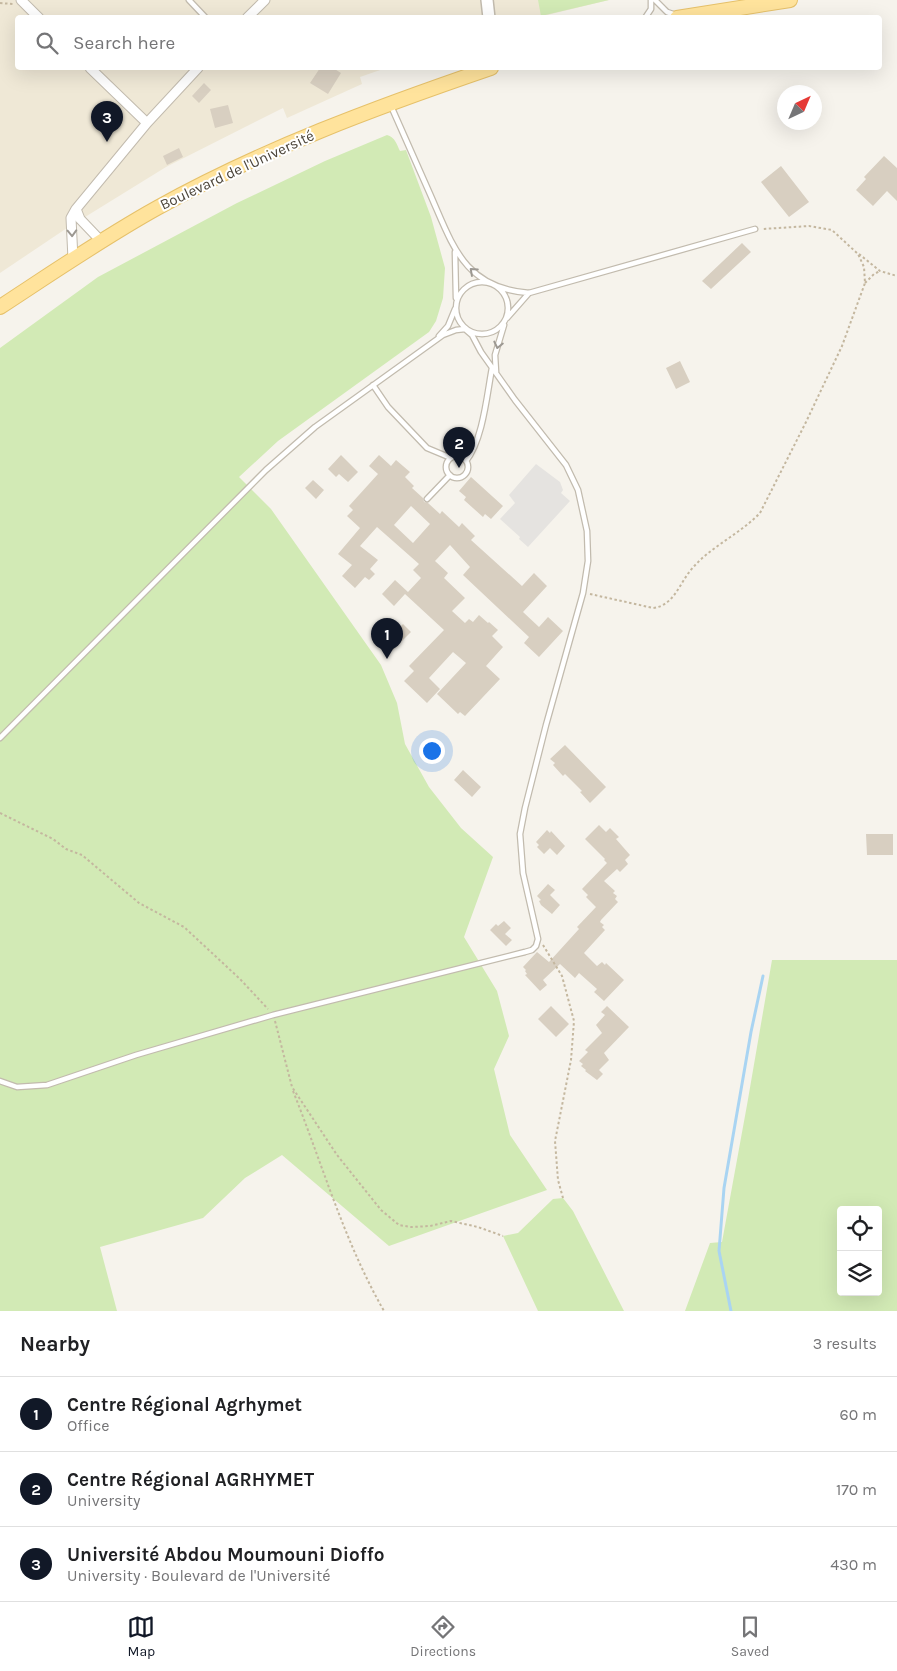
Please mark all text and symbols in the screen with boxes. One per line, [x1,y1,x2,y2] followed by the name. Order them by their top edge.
[15,15,882,70] search box
[33,29,61,57] icon: search
[73,32,175,54] text: Search here
[777,85,822,130] north arrow
[91,101,123,142] pin: 3
[157,126,317,214] street label: Boulevard de l'Université
[66,230,77,238] one-way arrow
[470,267,479,276] one-way arrow
[493,341,504,350] one-way arrow
[443,427,475,468] pin: 2
[371,618,403,659] pin: 1
[419,738,445,764] your location
[837,1206,882,1296] map controls
[837,1206,882,1251] button: locate
[837,1251,882,1296] button: layers
[20,1332,90,1356] text: Nearby
[813,1334,877,1353] text: 3 results
[67,1394,302,1416] text: Centre Régional Agrhymet
[33,1405,39,1424] text: 1
[840,1405,877,1424] text: 60 m
[67,1416,110,1435] text: Office
[67,1469,314,1491] text: Centre Régional AGRHYMET
[31,1480,41,1499] text: 2
[836,1480,877,1499] text: 170 m
[67,1491,141,1510] text: University
[67,1544,385,1566] text: Université Abdou Moumouni Dioffo
[31,1555,41,1574] text: 3
[830,1555,877,1574] text: 430 m
[67,1566,330,1585] text: University · Boulevard de l'Université
[127,1613,155,1660] tab: Map
[410,1613,476,1660] tab: Directions
[731,1613,770,1660] tab: Saved

